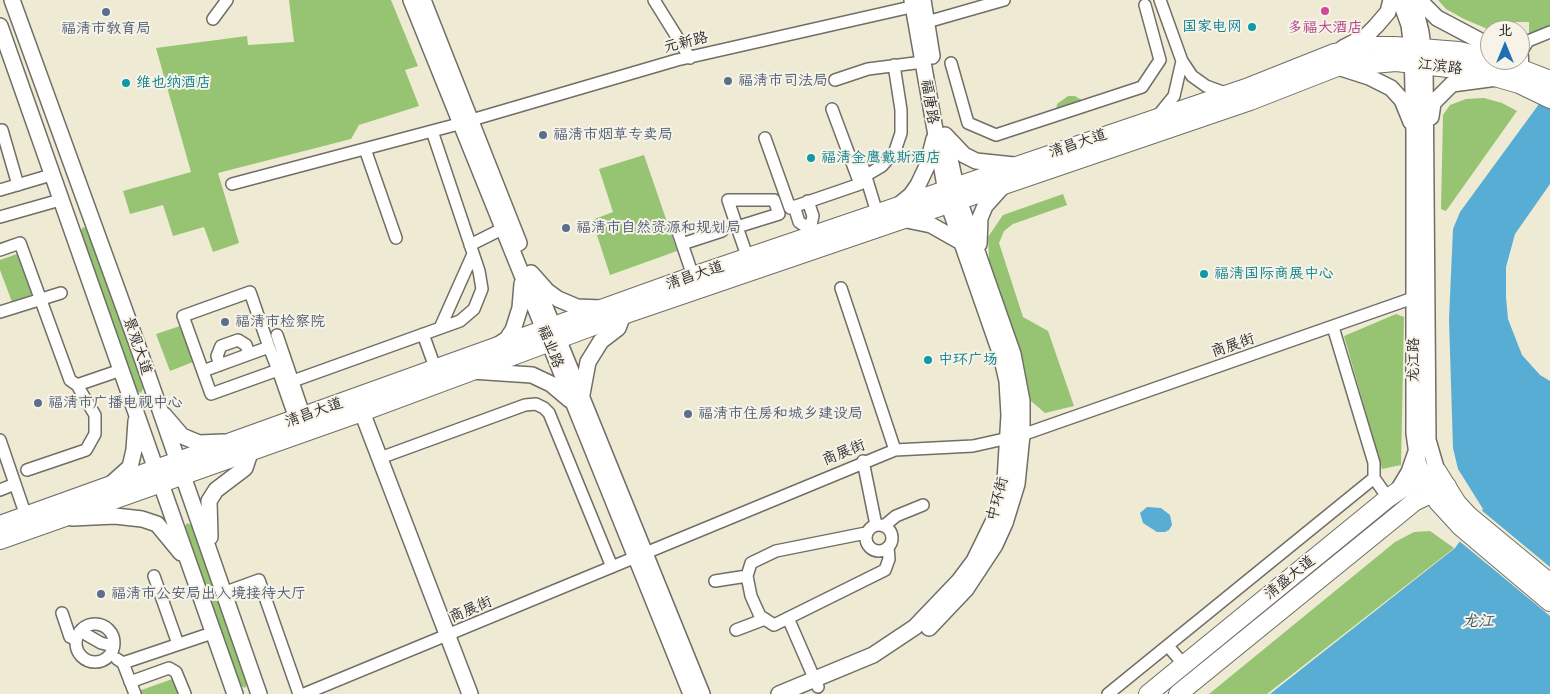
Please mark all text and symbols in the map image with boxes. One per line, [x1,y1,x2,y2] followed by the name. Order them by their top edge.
[1319,5,1331,17] marker: 多福大酒店
[100,6,112,18] marker: 福清市教育局
[1182,18,1242,36] place label: 国家电网
[1288,19,1362,37] place label: 多福大酒店
[61,20,151,38] place label: 福清市教育局
[1480,20,1530,70] north arrow
[1246,21,1258,33] marker: 国家电网
[1498,22,1512,39] text: 北
[662,29,710,57] street label: 元新路
[1417,55,1463,79] street label: 江滨路
[738,72,828,90] place label: 福清市司法局
[136,74,211,92] place label: 维也纳酒店
[722,75,734,87] marker: 福清市司法局
[120,77,132,89] marker: 维也纳酒店
[917,78,941,126] street label: 福唐路
[553,126,673,144] place label: 福清市烟草专卖局
[1047,126,1109,162] street label: 清昌大道
[537,129,549,141] marker: 福清市烟草专卖局
[821,149,941,167] place label: 福清金鹰戴斯酒店
[805,152,817,164] marker: 福清金鹰戴斯酒店
[576,219,741,237] place label: 福清市自然资源和规划局
[560,222,572,234] marker: 福清市自然资源和规划局
[664,258,726,294] street label: 清昌大道
[1214,265,1334,283] place label: 福清国际商展中心
[1198,268,1210,280] marker: 福清国际商展中心
[235,313,325,331] place label: 福清市检察院
[119,315,155,377] street label: 景观大道
[219,316,231,328] marker: 福清市检察院
[533,323,567,371] street label: 福业路
[1209,330,1257,362] street label: 商展街
[1405,338,1423,382] street label: 龙江路
[938,351,998,369] place label: 中环广场
[922,354,934,366] marker: 中环广场
[48,394,183,412] place label: 福清市广播电视中心
[283,394,345,432] street label: 清昌大道
[32,397,44,409] marker: 福清市广播电视中心
[698,405,863,423] place label: 福清市住房和城乡建设局
[682,408,694,420] marker: 福清市住房和城乡建设局
[820,436,868,470] street label: 商展街
[983,475,1013,523] street label: 中环街
[1261,552,1319,604] street label: 清盛大道
[111,585,306,603] place label: 福清市公安局出入境接待大厅
[95,588,107,600] marker: 福清市公安局出入境接待大厅
[447,593,495,627] street label: 商展街
[1462,612,1494,632] water label: 龙江

